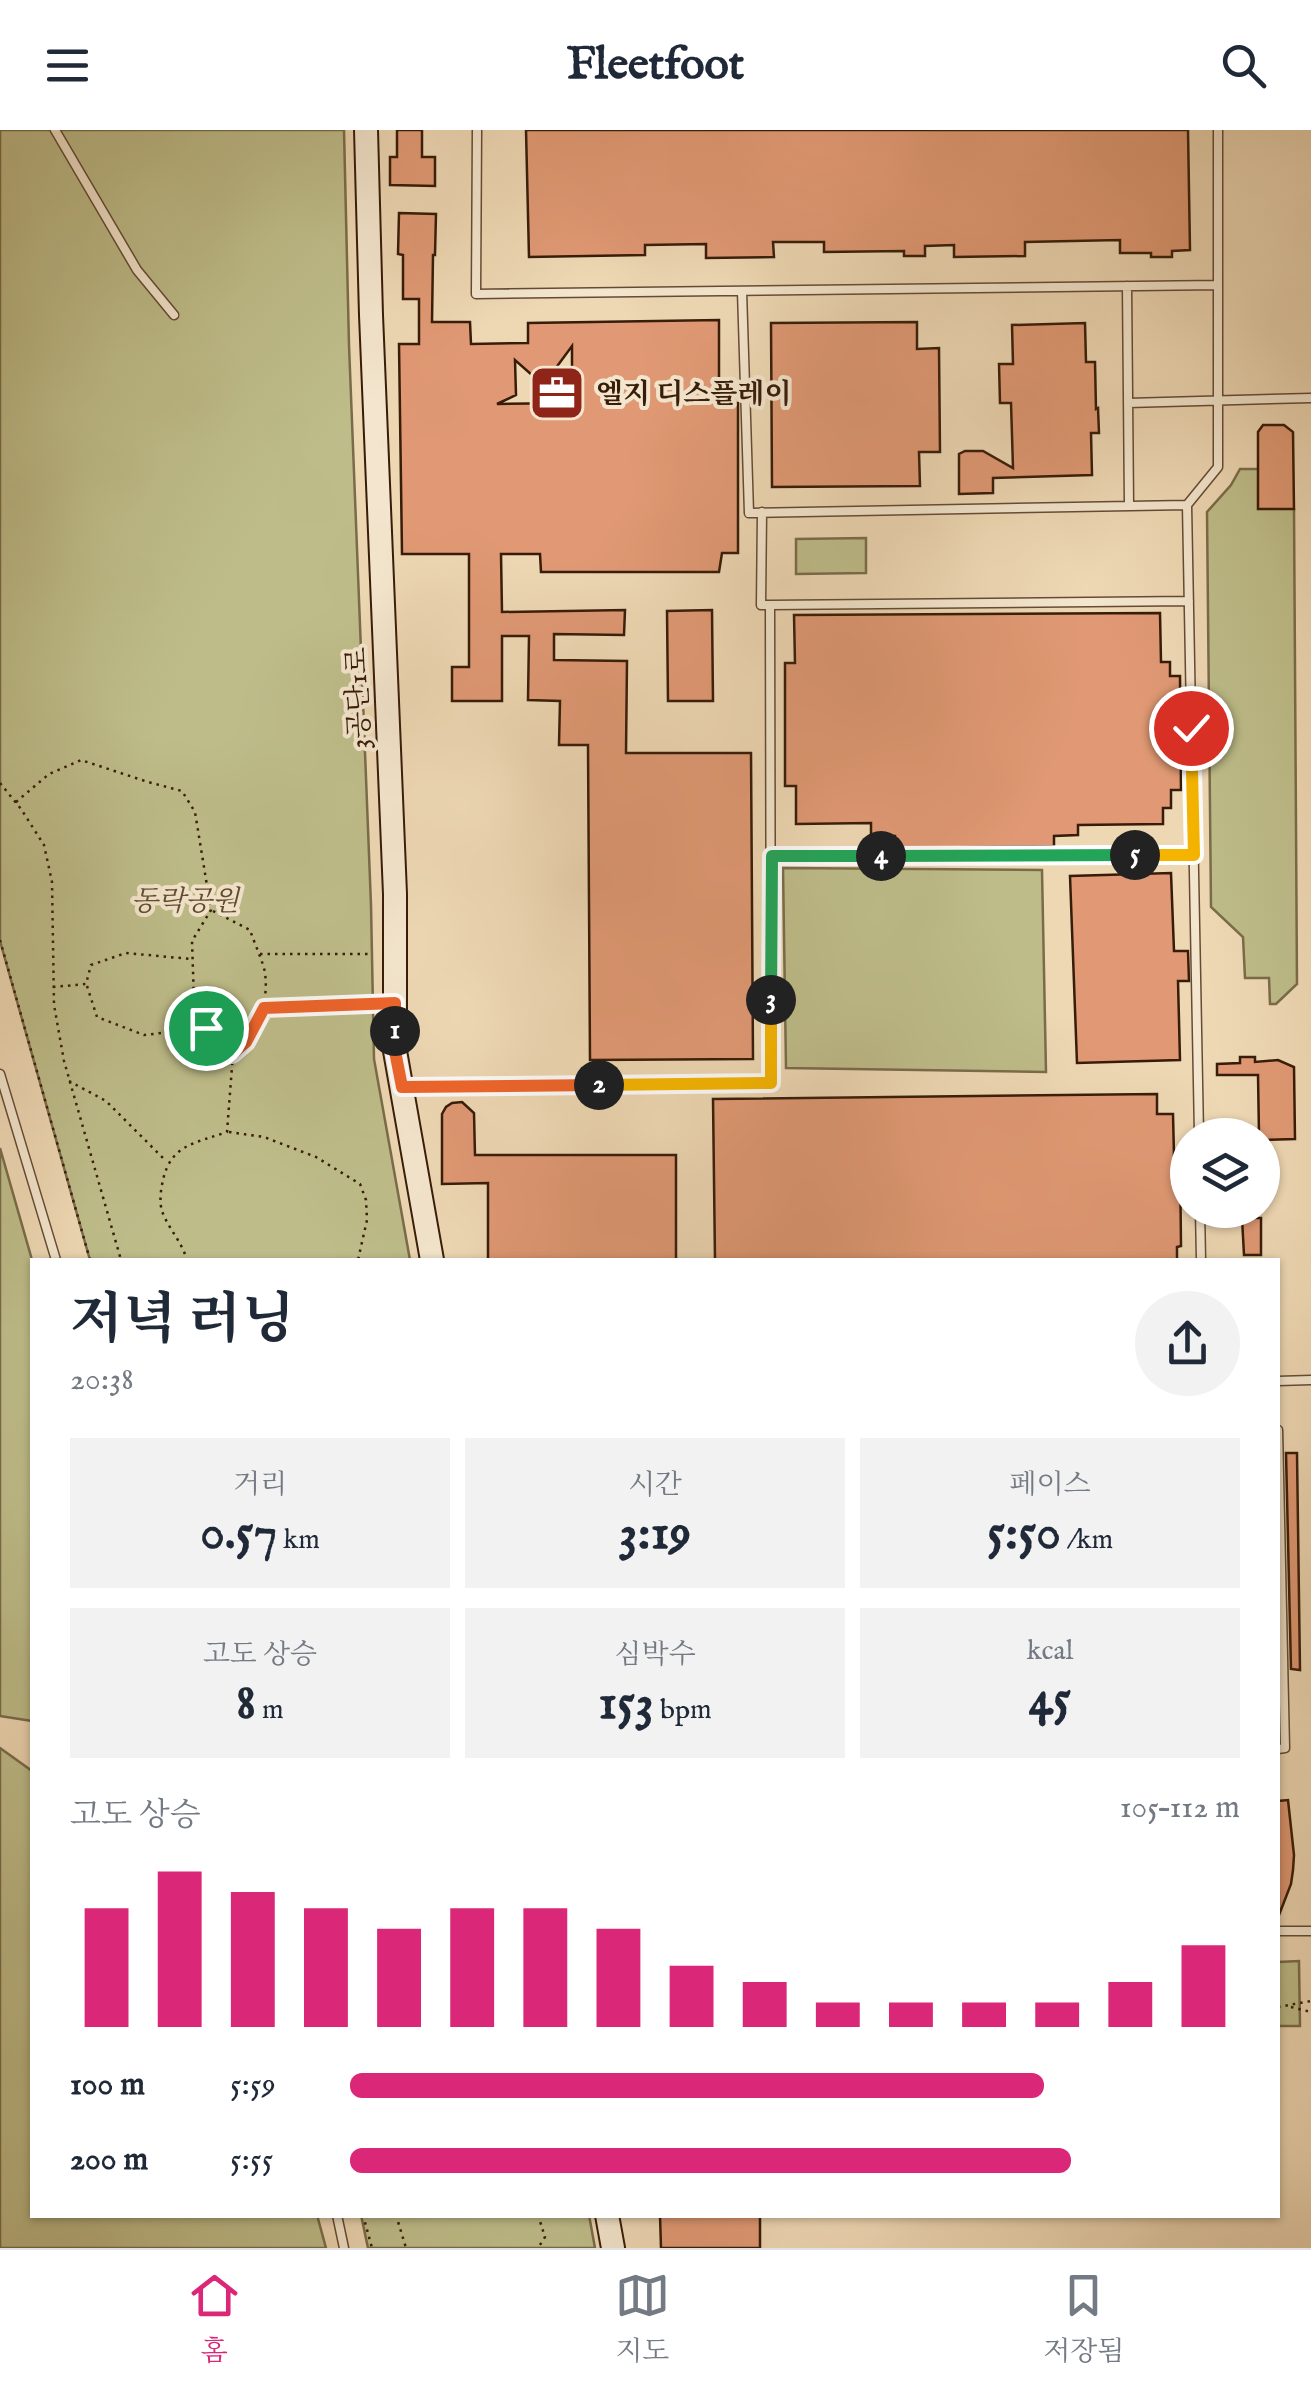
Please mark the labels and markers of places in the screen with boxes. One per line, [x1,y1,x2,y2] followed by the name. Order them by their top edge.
[527,363,587,423] office icon: 엘지 디스플레이
[596,378,791,413] place label: 엘지 디스플레이
[1149,686,1234,771] pin
[1110,830,1160,880] pin: 5
[856,831,906,881] pin: 4
[746,975,796,1025] pin: 3
[164,986,249,1071] pin
[370,1006,420,1056] pin: 1
[574,1060,624,1110] pin: 2

